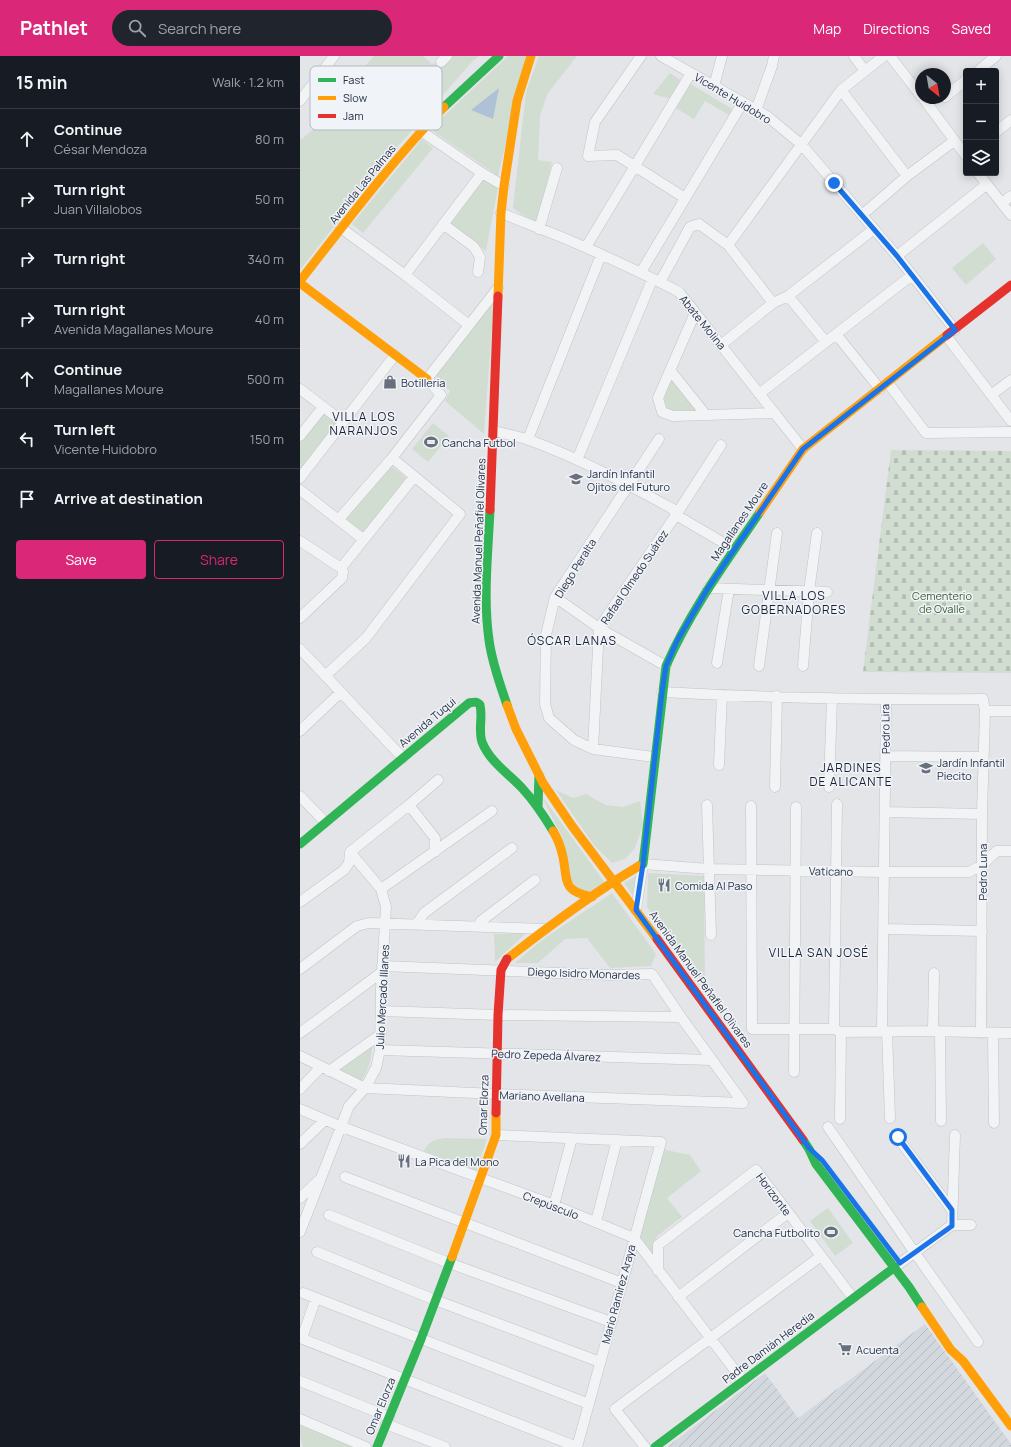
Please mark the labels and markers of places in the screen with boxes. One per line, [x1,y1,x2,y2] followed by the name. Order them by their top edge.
[382,374,398,390] shop icon: Botilleria
[401,375,445,390] place label: Botilleria
[423,434,439,450] sports icon: Cancha Futbol
[442,435,515,450] place label: Cancha Futbol
[587,466,670,494] place label: Jardín Infantil Ojitos del Futuro
[568,471,584,487] school or university icon: Jardín Infantil Ojitos del Futuro
[937,755,1005,783] place label: Jardín Infantil Piecito
[918,760,934,776] school or university icon: Jardín Infantil Piecito
[656,877,672,893] restaurant icon: Comida Al Paso
[675,878,753,893] place label: Comida Al Paso
[396,1153,412,1169] restaurant icon: La Pica del Mono
[415,1154,499,1169] place label: La Pica del Mono
[823,1224,839,1240] sports icon: Cancha Futbolito
[733,1225,820,1240] place label: Cancha Futbolito
[837,1341,853,1357] supermarket icon: Acuenta
[856,1342,899,1357] place label: Acuenta

